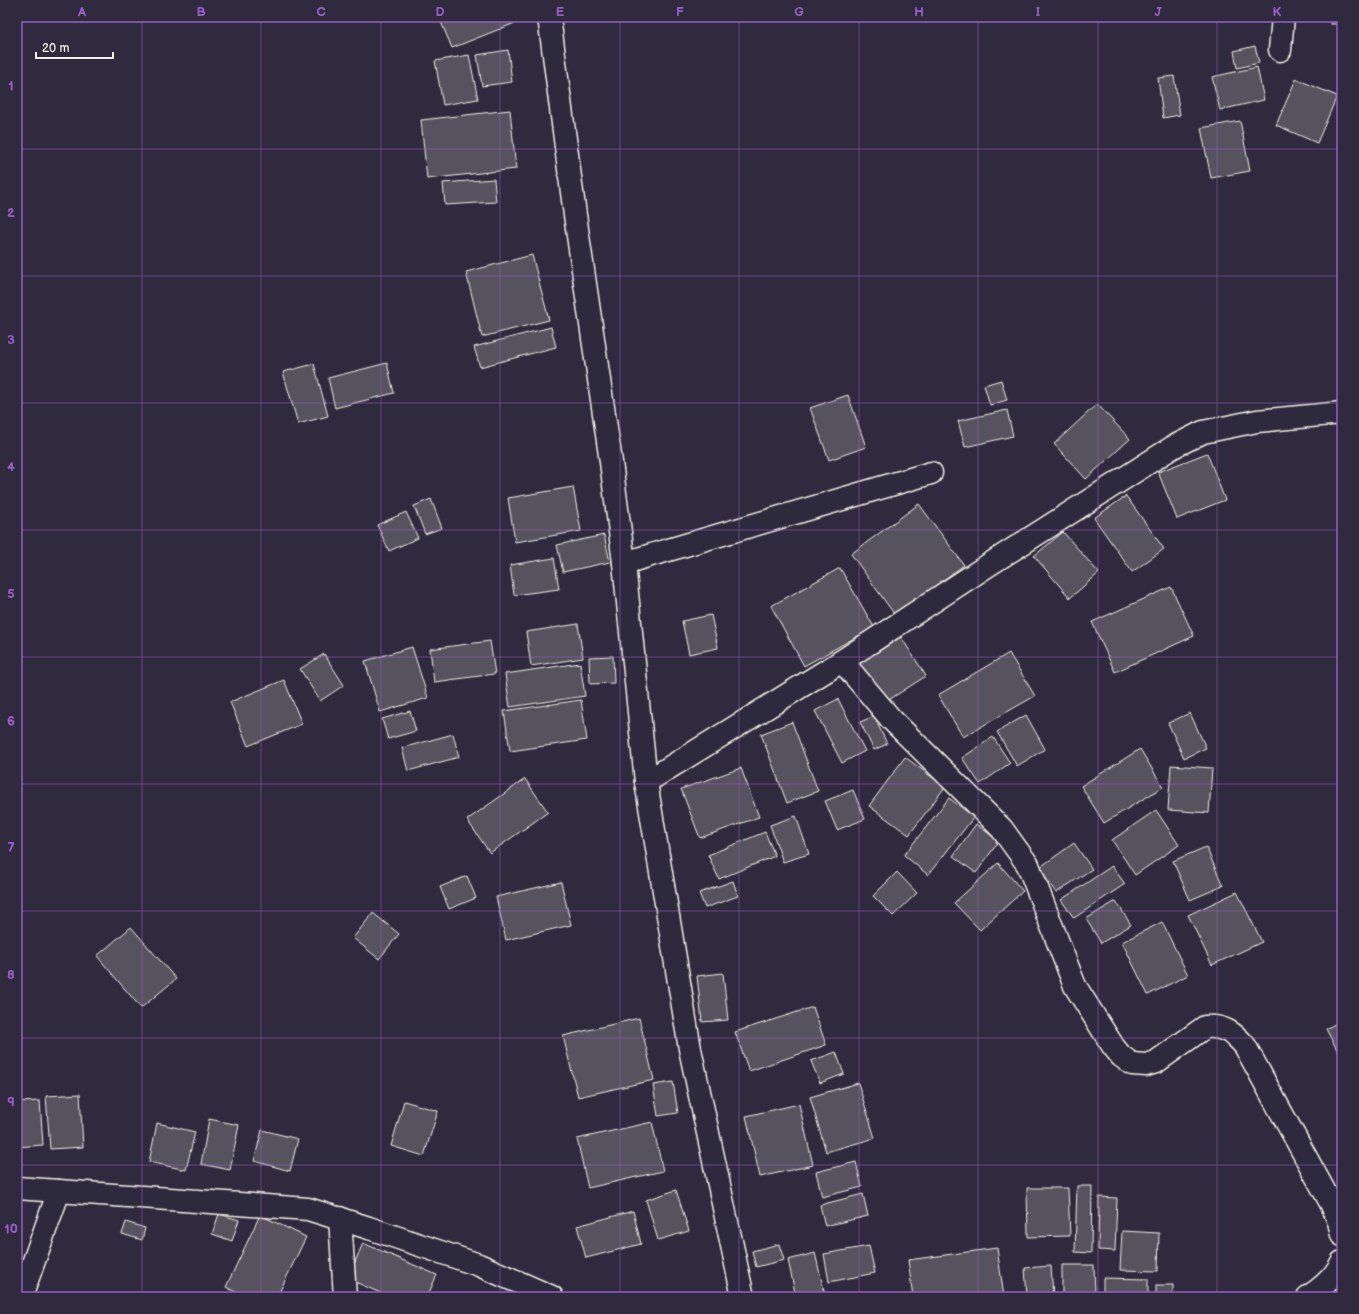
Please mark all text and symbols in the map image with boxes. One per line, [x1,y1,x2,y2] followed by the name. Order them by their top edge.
[77,4,86,20] text: A
[196,4,206,20] text: B
[316,4,326,20] text: C
[435,4,445,20] text: D
[556,4,565,20] text: E
[676,4,684,20] text: F
[794,4,804,20] text: G
[914,4,924,20] text: H
[1036,4,1040,20] text: I
[1154,4,1162,20] text: J
[1273,4,1282,20] text: K
[36,34,113,60] scale bar
[42,41,69,56] text: 20 m
[8,78,14,94] text: 1
[7,205,15,221] text: 2
[7,332,15,348] text: 3
[7,459,15,475] text: 4
[7,586,15,602] text: 5
[7,713,15,729] text: 6
[7,840,15,856] text: 7
[7,967,15,983] text: 8
[7,1094,15,1110] text: 9
[4,1221,18,1237] text: 10

